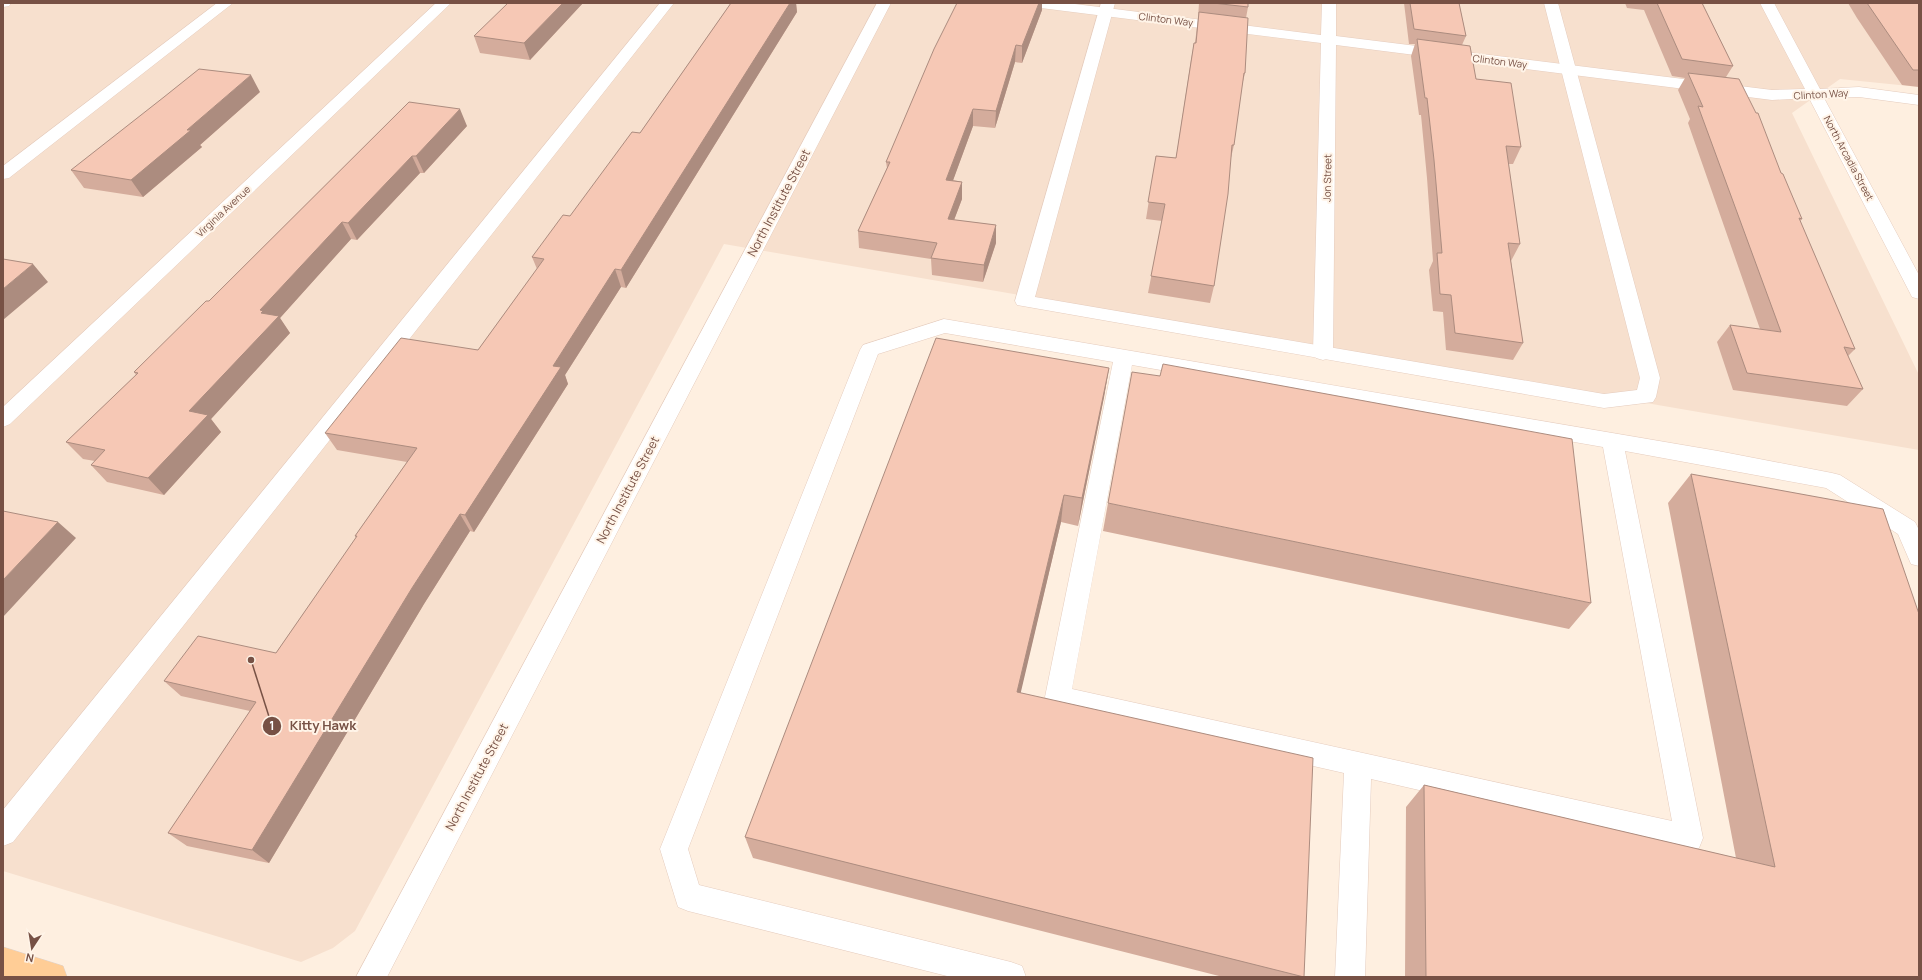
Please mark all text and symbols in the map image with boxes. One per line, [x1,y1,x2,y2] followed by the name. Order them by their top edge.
[1138,9,1195,29] street label: Clinton Way
[1472,51,1529,71] street label: Clinton Way
[1793,86,1849,102] street label: Clinton Way
[1821,113,1877,203] street label: North Arcadia Street
[743,146,814,259] street label: North Institute Street
[1320,154,1334,202] street label: Jon Street
[193,182,253,240] street label: Virginia Avenue
[592,433,663,546] street label: North Institute Street
[262,713,364,738] callout: Kitty Hawk
[290,716,357,734] text: Kitty Hawk
[269,717,275,734] text: 1
[441,720,512,833] street label: North Institute Street
[12,928,52,968] north arrow
[24,950,35,966] text: N

